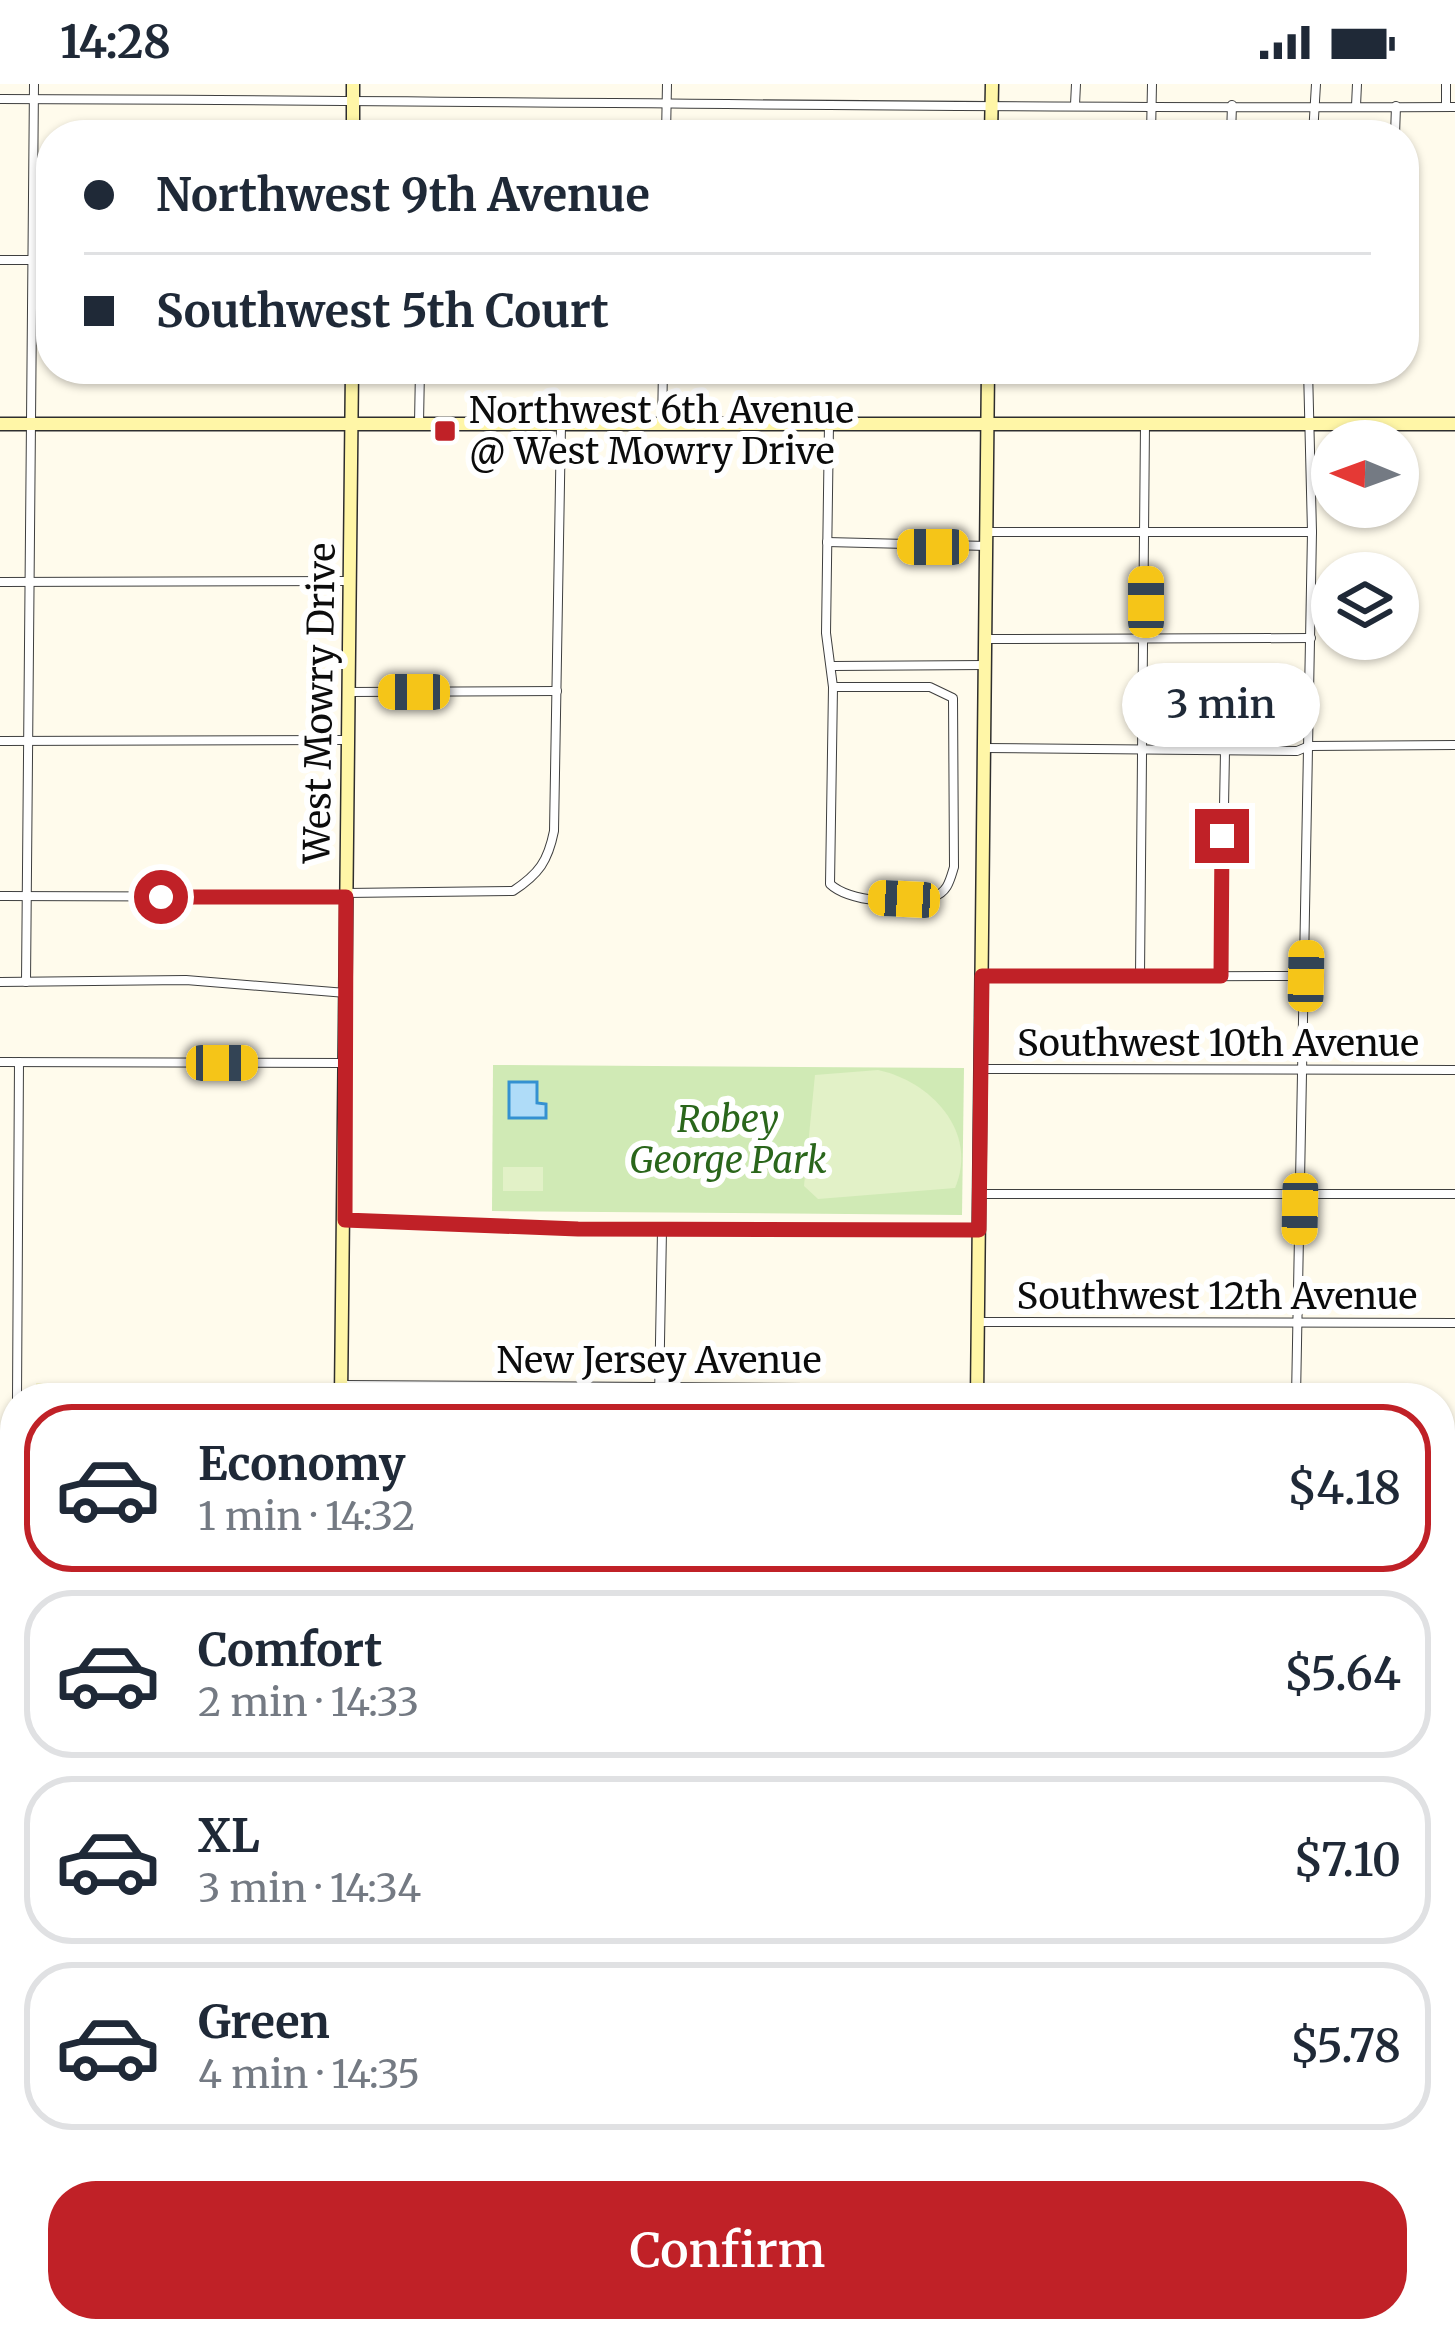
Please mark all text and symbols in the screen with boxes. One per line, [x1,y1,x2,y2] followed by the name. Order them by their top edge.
[60,14,171,70] text: 14:28
[156,167,650,223] text: Northwest 9th Avenue
[156,283,609,339] text: Southwest 5th Court
[469,388,854,474] place label: Northwest 6th Avenue @ West Mowry Drive
[432,418,458,444] marker: Northwest 6th Avenue @ West Mowry Drive
[1311,420,1419,528] north arrow
[1311,420,1419,660] map controls
[897,529,969,565] car
[294,542,345,865] street label: West Mowry Drive
[1311,552,1419,660] button: layers
[1128,566,1164,638] car
[1123,662,1321,746] callout: 3 min
[378,674,450,710] car
[1166,680,1276,729] text: 3 min
[1195,809,1249,863] route end
[134,870,188,924] route start
[867,879,941,919] car
[1287,940,1325,1012] car
[1017,1021,1419,1066] street label: Southwest 10th Avenue
[186,1045,258,1081] car
[629,1097,827,1183] park label: Robey George Park
[1281,1173,1319,1245] car
[1017,1274,1417,1319] street label: Southwest 12th Avenue
[497,1338,821,1383] street label: New Jersey Avenue
[54,1434,162,1542] icon: car
[198,1436,406,1492] text: Economy
[1287,1460,1401,1516] text: $4.18
[198,1492,415,1541] text: 1 min · 14:32
[54,1620,162,1728] icon: car
[198,1622,382,1678] text: Comfort
[1284,1646,1401,1702] text: $5.64
[198,1678,419,1727] text: 2 min · 14:33
[54,1806,162,1914] icon: car
[198,1808,260,1864] text: XL
[1293,1832,1401,1888] text: $7.10
[198,1864,421,1913] text: 3 min · 14:34
[54,1992,162,2100] icon: car
[198,1994,330,2050] text: Green
[1290,2018,1401,2074] text: $5.78
[198,2050,420,2099] text: 4 min · 14:35
[48,2181,1407,2319] button: Confirm

